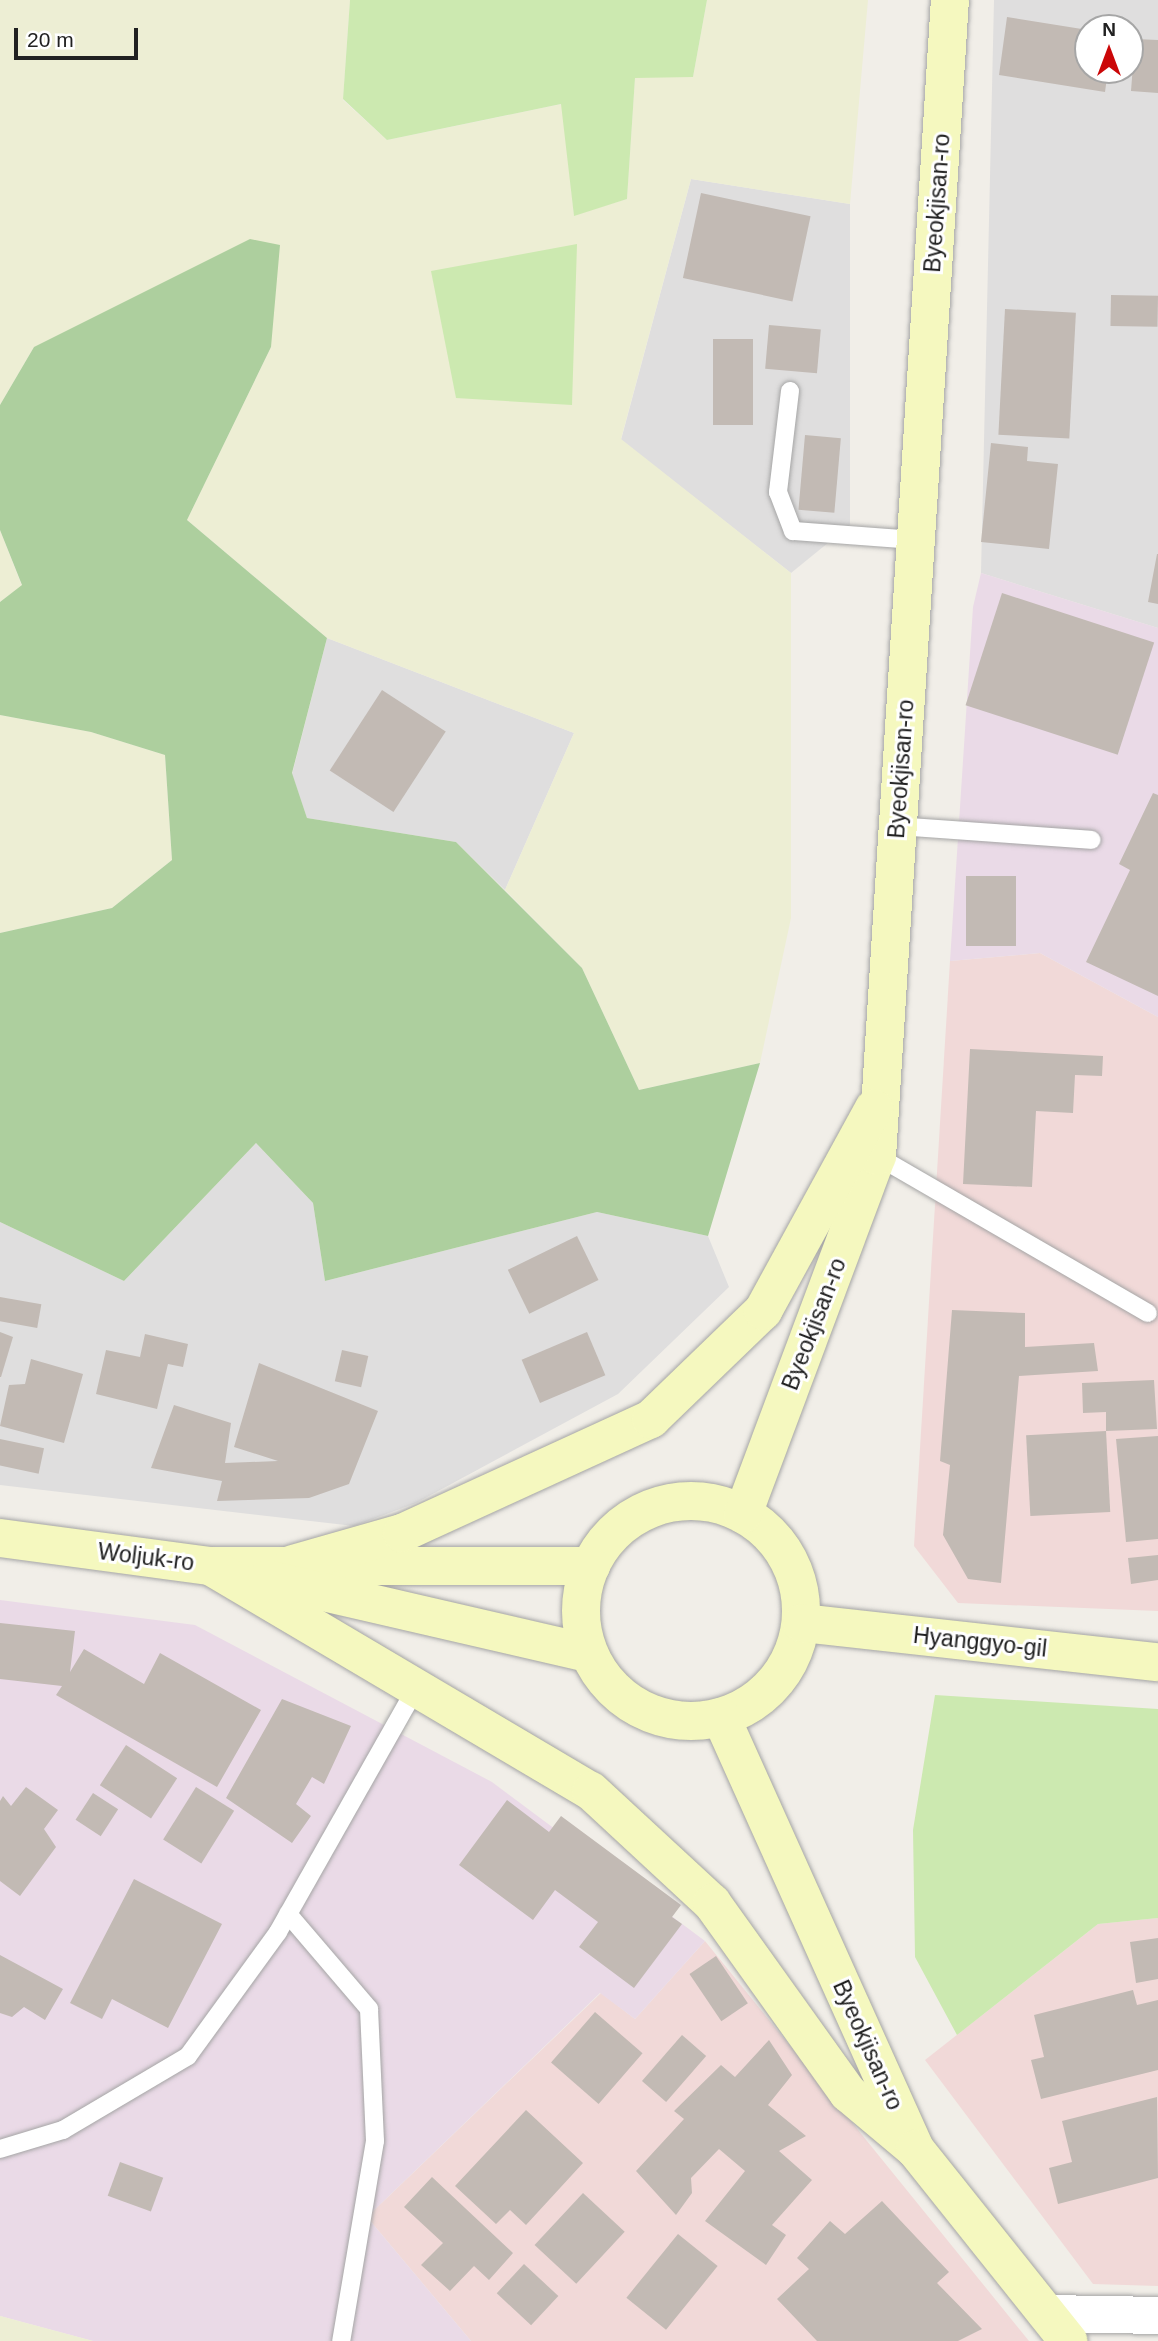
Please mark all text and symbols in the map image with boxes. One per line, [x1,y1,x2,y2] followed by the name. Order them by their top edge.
[18,14,142,58] scale bar
[1074,14,1144,84] north arrow
[1102,19,1116,40] text: N
[27,28,74,51] text: 20 m
[918,133,956,273] street label: Byeokjisan-ro
[882,699,920,839] street label: Byeokjisan-ro
[776,1254,852,1394] street label: Byeokjisan-ro
[96,1537,196,1577] street label: Woljuk-ro
[912,1621,1048,1663] street label: Hyanggyo-gil
[827,1976,909,2114] street label: Byeokjisan-ro

